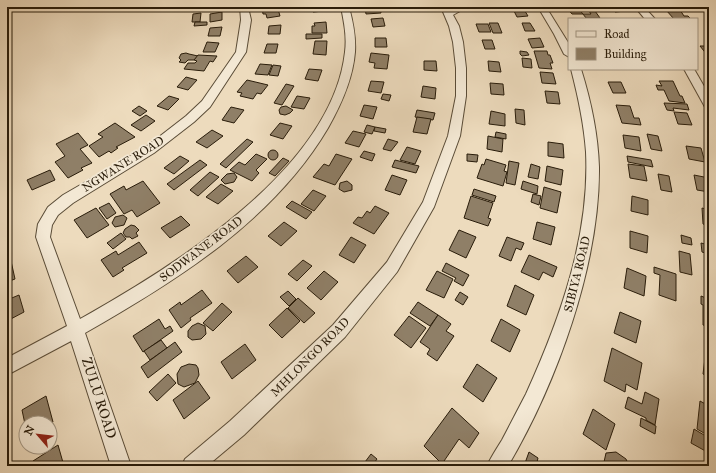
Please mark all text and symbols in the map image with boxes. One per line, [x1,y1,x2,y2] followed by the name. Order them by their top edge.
[568,18,698,70] legend
[604,27,630,41] text: Road
[604,47,647,62] text: Building
[79,133,167,195] street label: NGWANE ROAD
[157,213,245,285] street label: SODWANE ROAD
[561,235,593,313] street label: SIBIYA ROAD
[268,315,352,399] street label: MHLONGO ROAD
[78,355,120,441] street label: ZULU ROAD
[18,415,58,455] north arrow
[22,423,38,438] text: N

